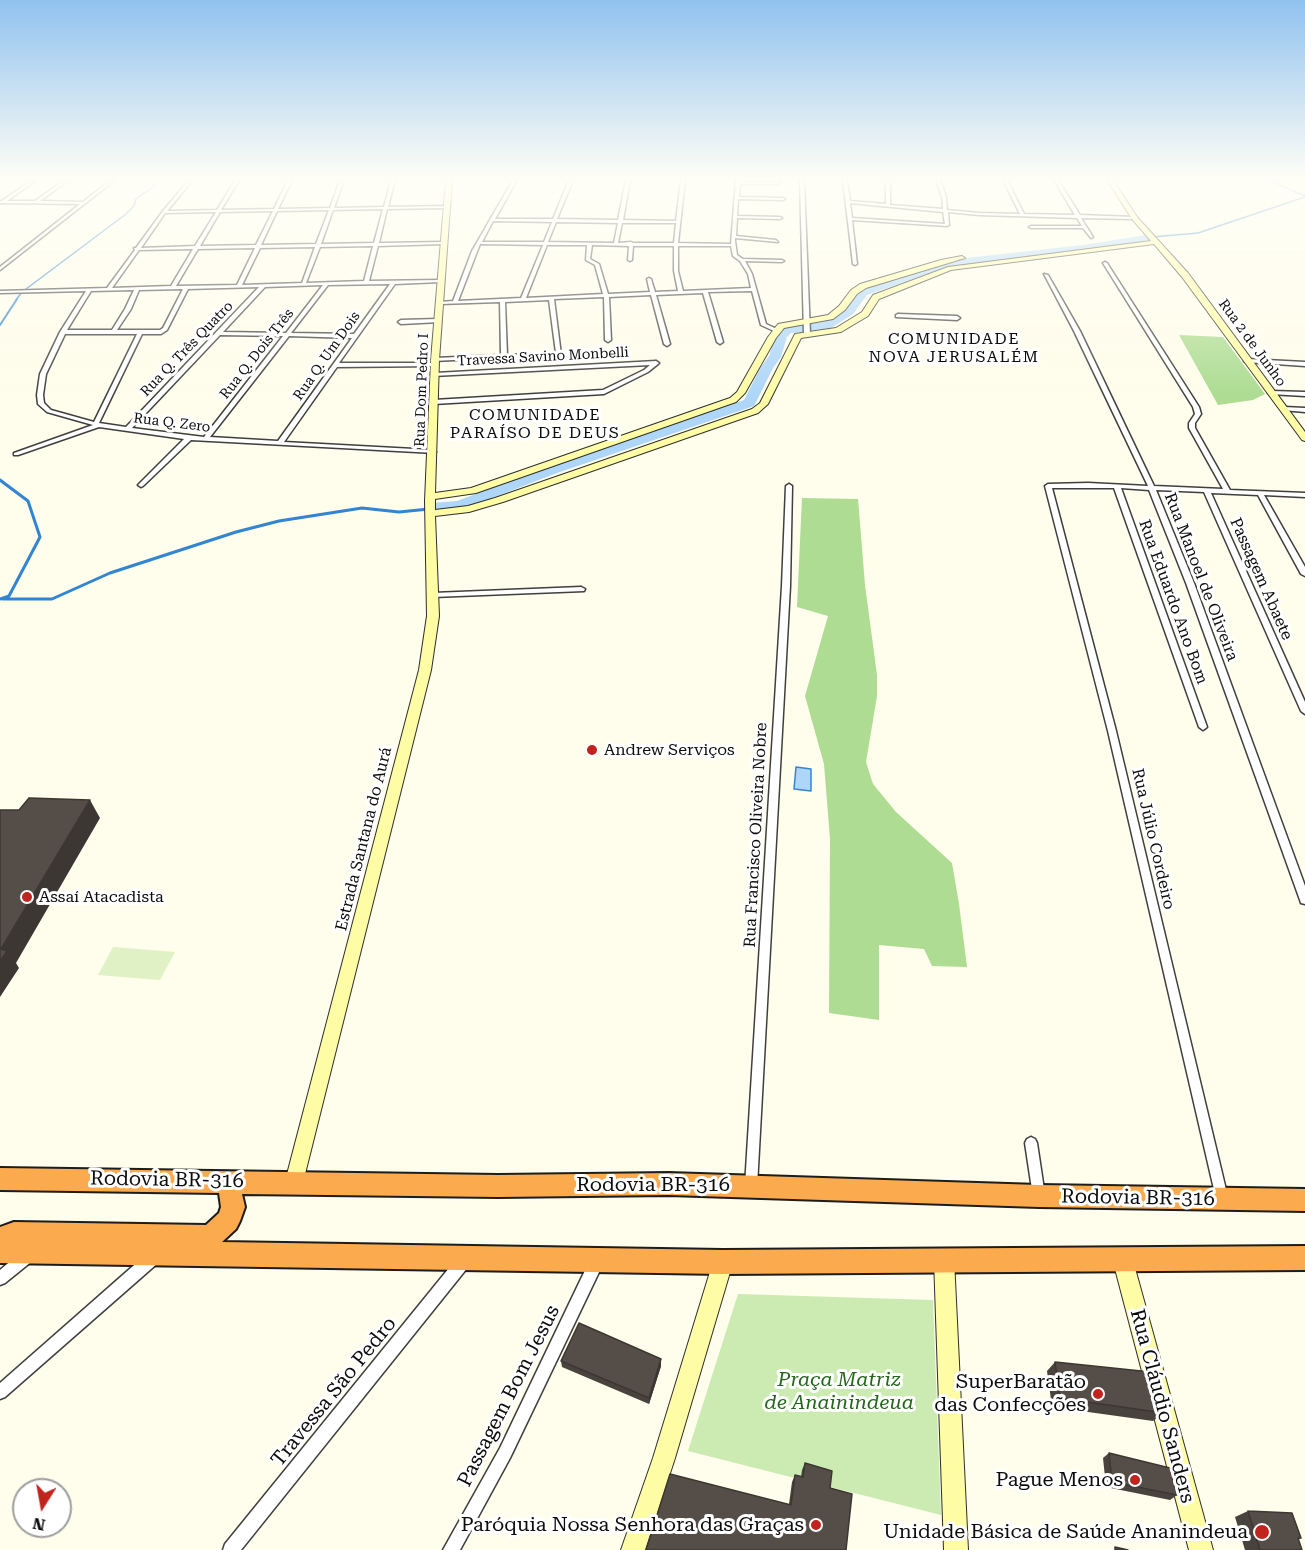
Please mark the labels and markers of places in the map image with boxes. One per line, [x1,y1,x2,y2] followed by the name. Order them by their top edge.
[604,740,735,760] place label: Andrew Serviços
[585,743,599,757] marker: Andrew Serviços
[39,887,164,907] place label: Assaí Atacadista
[20,890,34,904] marker: Assaí Atacadista
[934,1370,1086,1417] place label: SuperBaratão das Confecções
[1091,1387,1105,1401] marker: SuperBaratão das Confecções
[995,1468,1123,1492] place label: Pague Menos
[1128,1473,1142,1487] marker: Pague Menos
[461,1513,804,1537] place label: Paróquia Nossa Senhora das Graças
[809,1518,823,1532] marker: Paróquia Nossa Senhora das Graças
[883,1520,1248,1544] place label: Unidade Básica de Saúde Ananindeua
[1253,1523,1271,1541] marker: Unidade Básica de Saúde Ananindeua

